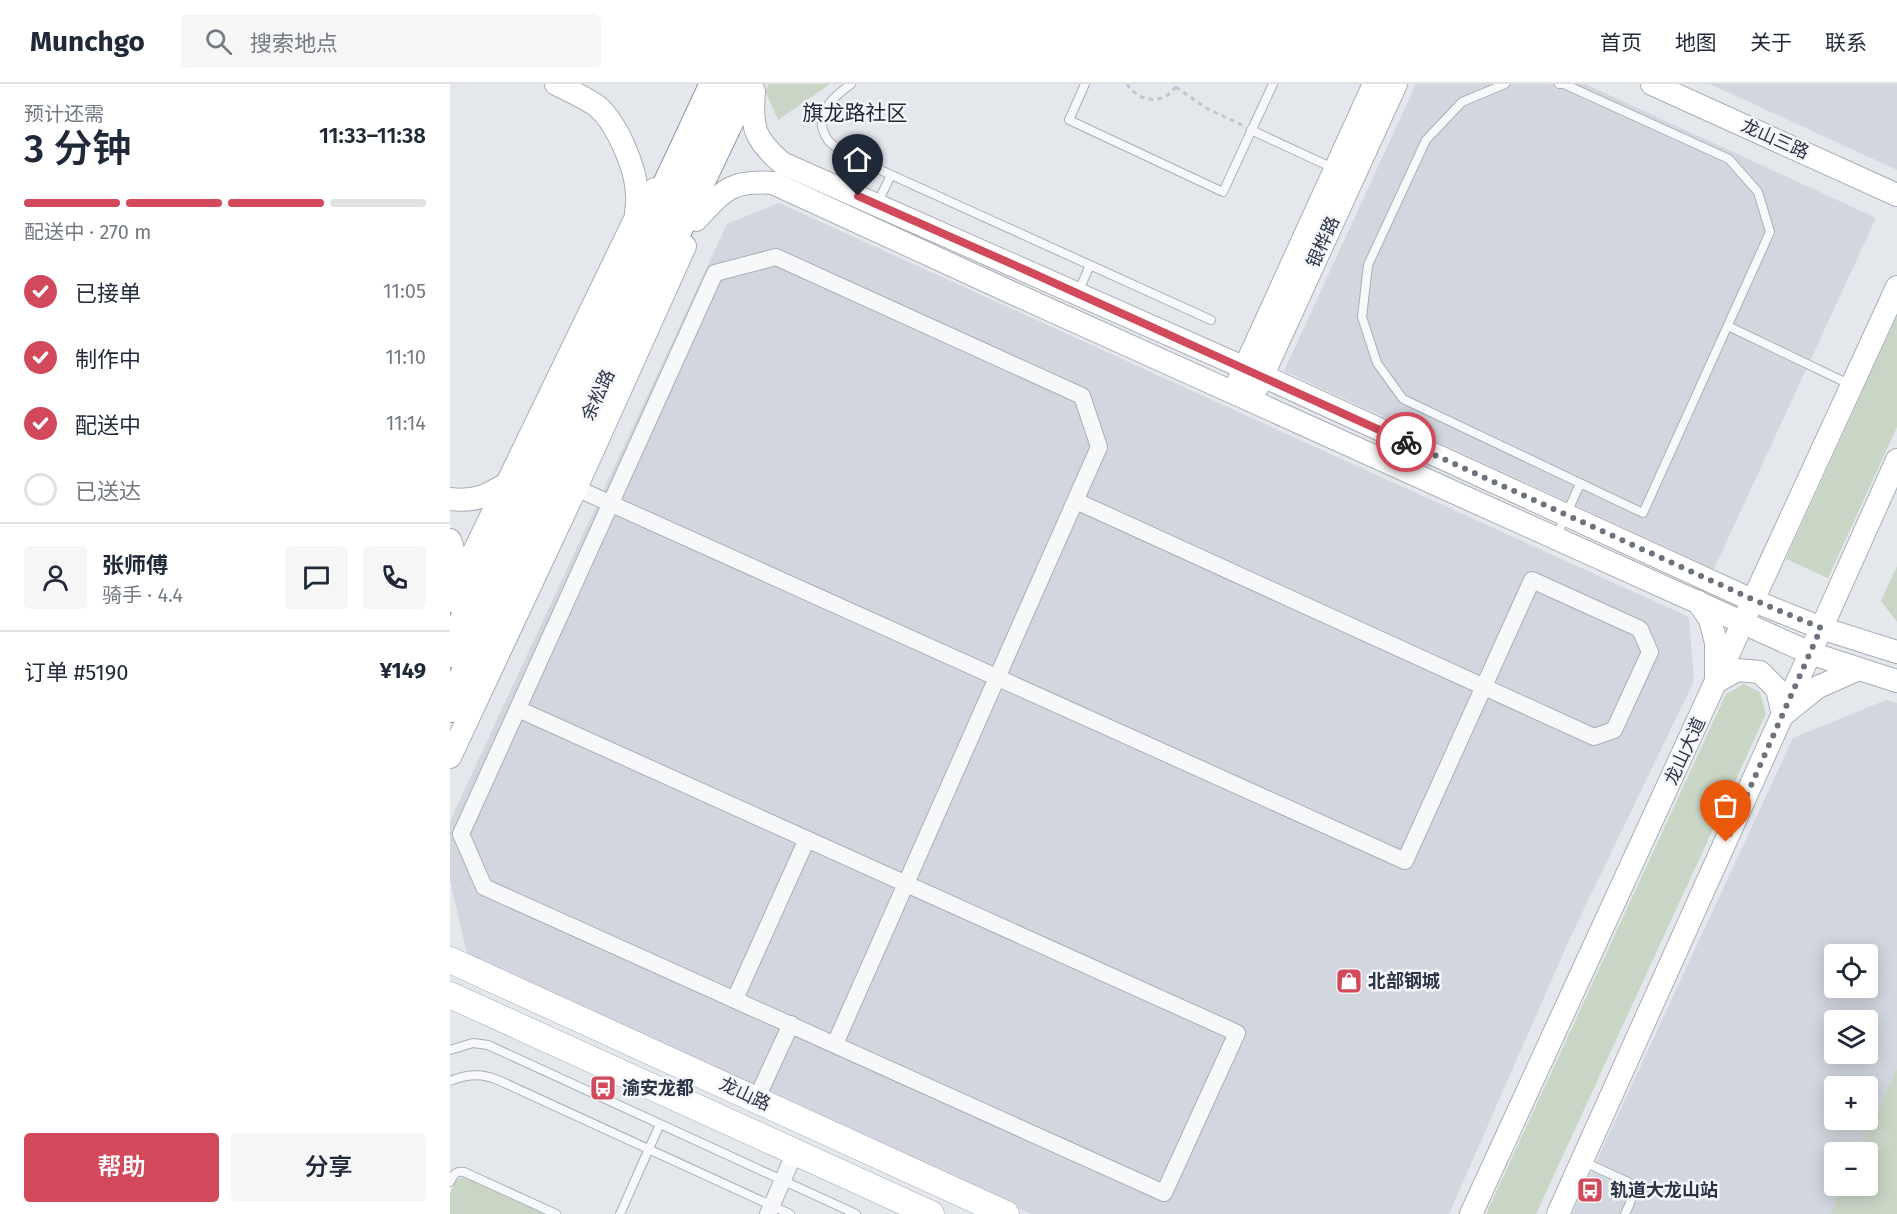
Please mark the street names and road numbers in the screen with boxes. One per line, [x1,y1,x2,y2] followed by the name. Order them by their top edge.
[1738,114,1812,164] street label: 龙山三路
[1302,213,1344,271] street label: 银桦路
[577,366,619,424] street label: 余松路
[1660,714,1710,788] street label: 龙山大道
[716,1073,774,1115] street label: 龙山路

